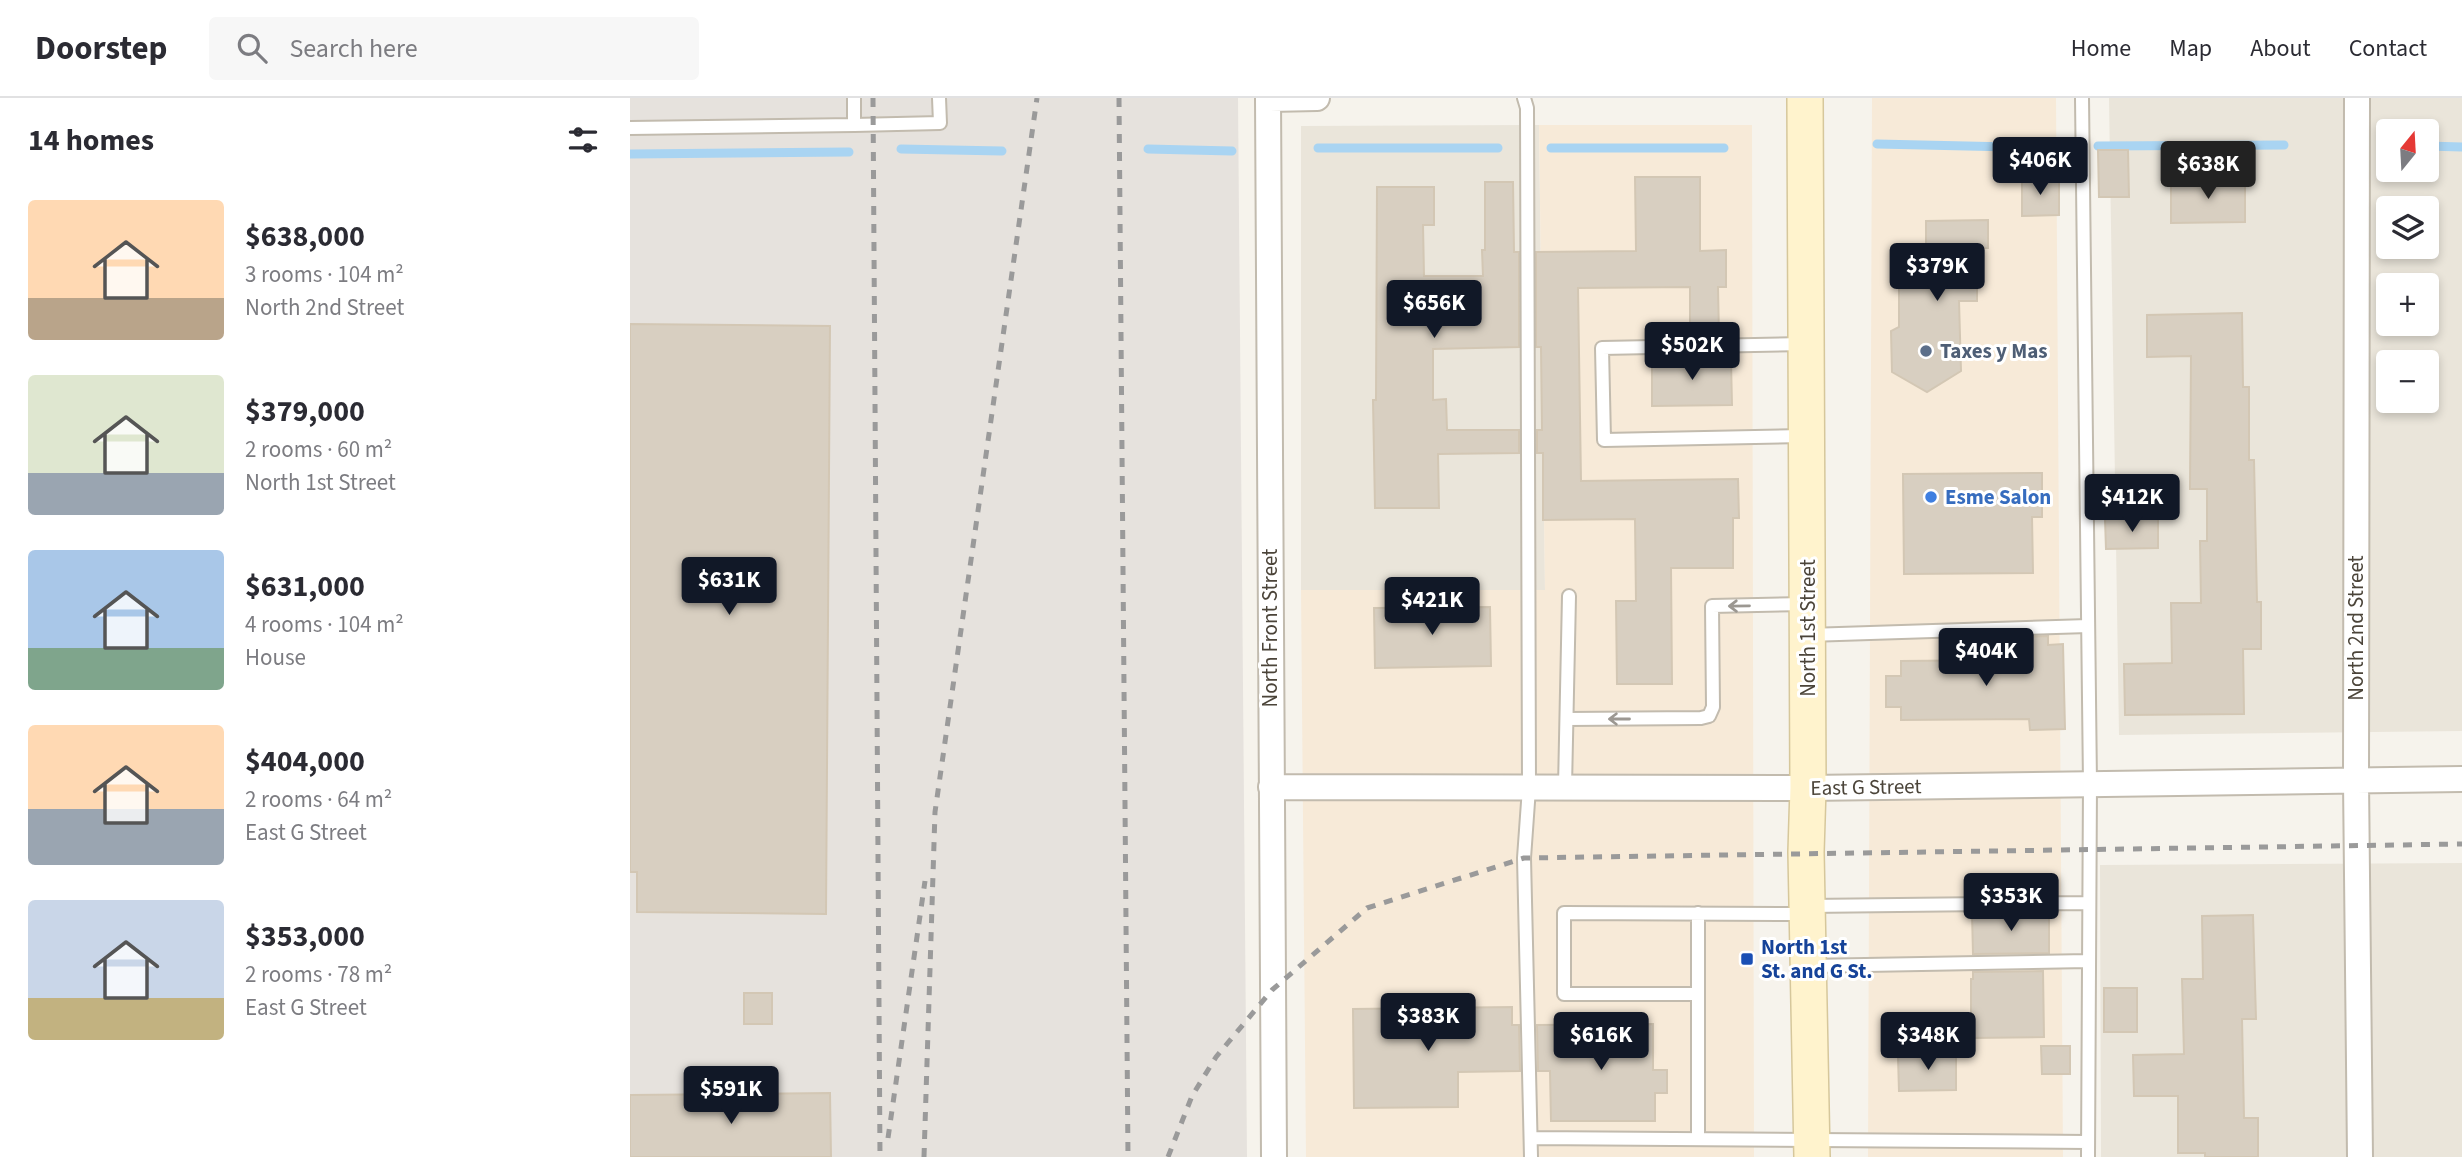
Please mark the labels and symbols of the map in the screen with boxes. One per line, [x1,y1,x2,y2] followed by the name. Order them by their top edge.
[2376,119,2440,182] north arrow
[1991,138,2089,197] pin: $406K
[2159,141,2257,201] pin: $638K
[1888,244,1986,303] pin: $379K
[1385,280,1483,340] pin: $656K
[1643,322,1741,382] pin: $502K
[1940,336,2048,366] place label: Taxes y Mas
[1918,343,1934,359] marker: Taxes y Mas
[2083,474,2181,534] pin: $412K
[1945,482,2051,512] place label: Esme Salon
[1923,489,1939,505] marker: Esme Salon
[1255,549,1285,707] street label: North Front Street
[2341,555,2371,701] street label: North 2nd Street
[680,558,778,617] pin: $631K
[1793,559,1823,697] street label: North 1st Street
[1383,578,1481,637] pin: $421K
[1728,599,1751,613] one-way arrow
[1937,628,2035,688] pin: $404K
[1607,712,1630,726] one-way arrow
[1810,771,1922,803] street label: East G Street
[1962,874,2060,933] pin: $353K
[1761,932,1872,986] place label: North 1st St. and G St.
[1739,951,1755,967] marker: North 1st St. and G St.
[1379,993,1477,1053] pin: $383K
[1552,1012,1650,1072] pin: $616K
[1879,1012,1977,1072] pin: $348K
[682,1066,780,1126] pin: $591K

